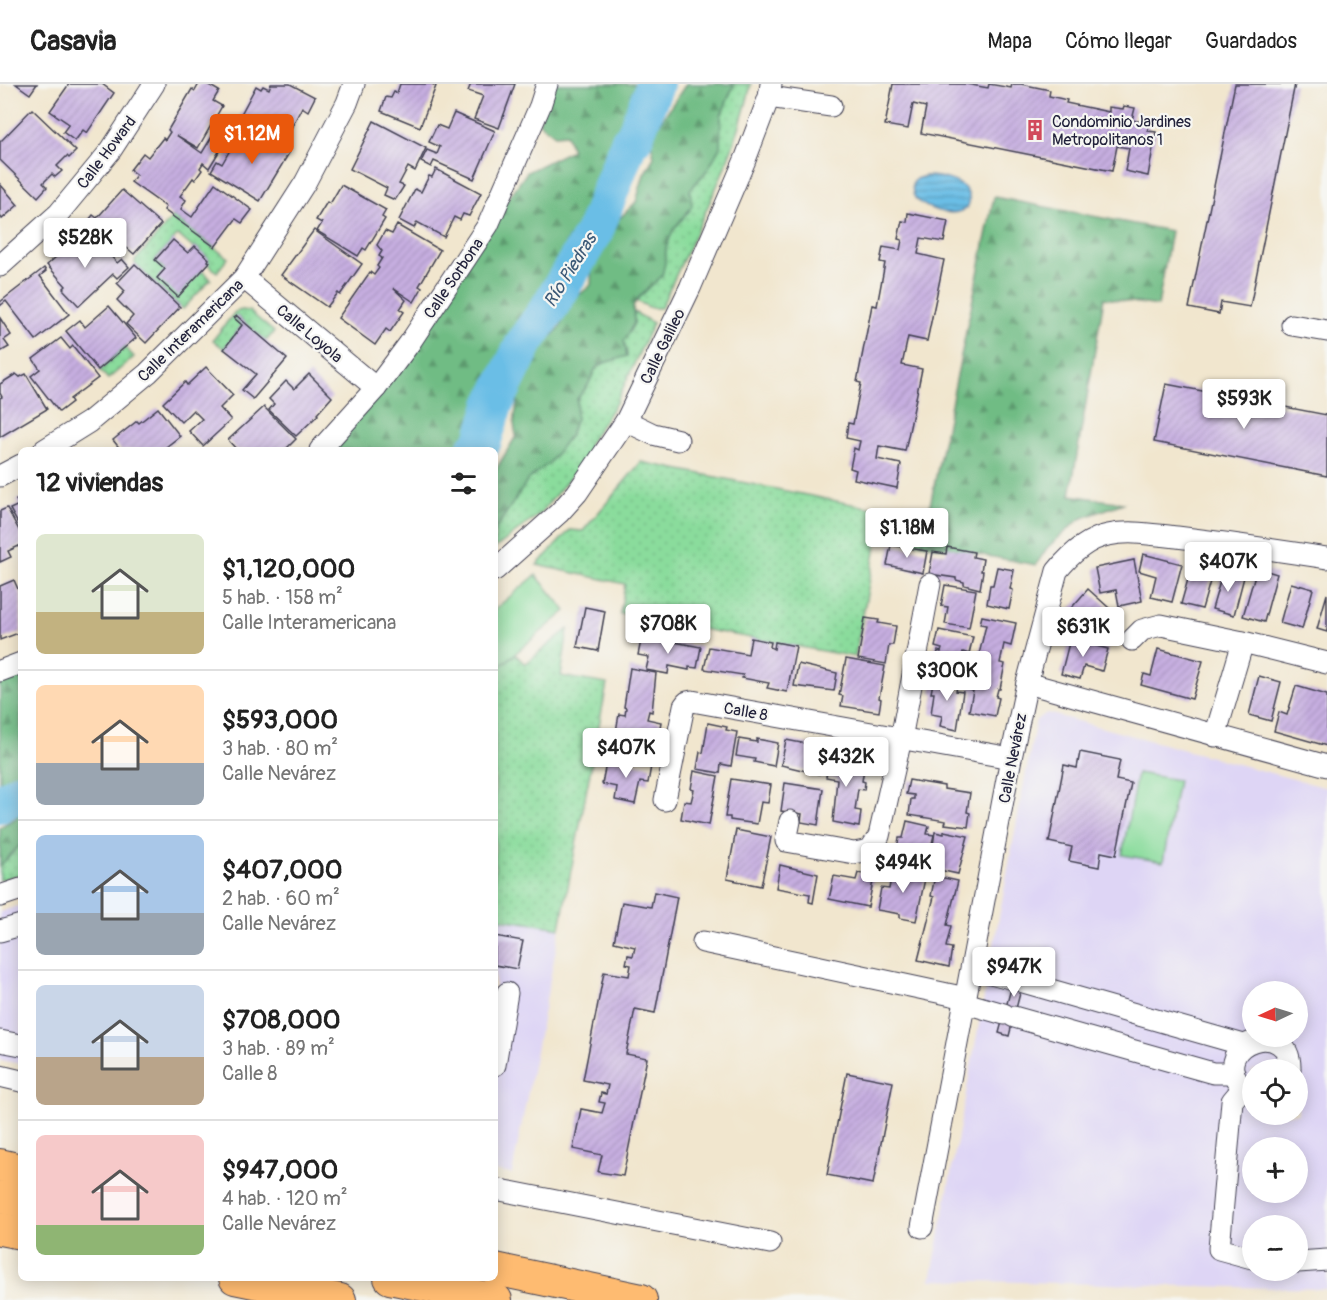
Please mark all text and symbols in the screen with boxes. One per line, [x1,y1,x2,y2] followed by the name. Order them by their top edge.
[30,24,116,59] text: Casavia
[987,28,1032,55] text: Mapa
[1065,28,1172,55] text: Cómo llegar
[1205,28,1297,55] text: Guardados
[73,112,141,193] street label: Calle Howard
[1052,112,1191,150] place label: Condominio Jardines Metropolitanos 1
[203,114,301,165] pin: $1.12M
[1023,118,1047,142] building icon: Condominio Jardines Metropolitanos 1
[224,121,280,146] text: $1.12M
[43,218,127,269] pin: $528K
[58,225,113,250] text: $528K
[539,227,603,311] water label: Río Piedras
[420,235,488,323] street label: Calle Sorbona
[134,275,248,386] street label: Calle Interamericana
[272,300,347,367] street label: Calle Loyola
[636,305,690,387] street label: Calle Galileo
[1202,379,1286,430] pin: $593K
[1216,386,1272,411] text: $593K
[36,467,163,499] text: 12 viviendas
[447,467,480,500] icon: filters
[858,508,956,559] pin: $1.18M
[879,515,935,540] text: $1.18M
[1186,542,1270,593] pin: $407K
[1199,549,1257,574] text: $407K
[222,553,355,585] text: $1,120,000
[84,558,156,630] icon: home
[222,585,343,610] text: 5 hab. · 158 m²
[626,604,710,655] pin: $708K
[1041,607,1125,658] pin: $631K
[222,610,396,635] text: Calle Interamericana
[639,611,697,636] text: $708K
[1056,614,1110,639] text: $631K
[905,651,989,702] pin: $300K
[916,658,978,683] text: $300K
[722,698,769,726] street label: Calle 8
[222,704,338,736] text: $593,000
[84,709,156,781] icon: home
[994,711,1032,805] street label: Calle Nevárez
[584,728,668,779] pin: $407K
[597,735,655,760] text: $407K
[222,736,338,761] text: 3 hab. · 80 m²
[804,737,888,788] pin: $432K
[818,744,874,769] text: $432K
[222,761,336,786] text: Calle Nevárez
[861,843,945,894] pin: $494K
[875,850,931,875] text: $494K
[222,854,343,886] text: $407,000
[84,859,156,931] icon: home
[222,886,340,911] text: 2 hab. · 60 m²
[222,911,336,936] text: Calle Nevárez
[972,947,1056,998] pin: $947K
[986,954,1042,979] text: $947K
[1242,981,1308,1047] north arrow
[1242,981,1308,1281] map controls
[222,1004,341,1036] text: $708,000
[84,1009,156,1081] icon: home
[222,1036,335,1061] text: 3 hab. · 89 m²
[1242,1059,1308,1125] button: locate
[222,1061,277,1086] text: Calle 8
[1242,1137,1308,1203] button: +
[222,1154,338,1186] text: $947,000
[84,1159,156,1231] icon: home
[222,1186,348,1211] text: 4 hab. · 120 m²
[222,1211,336,1236] text: Calle Nevárez
[1242,1215,1308,1281] button: −

